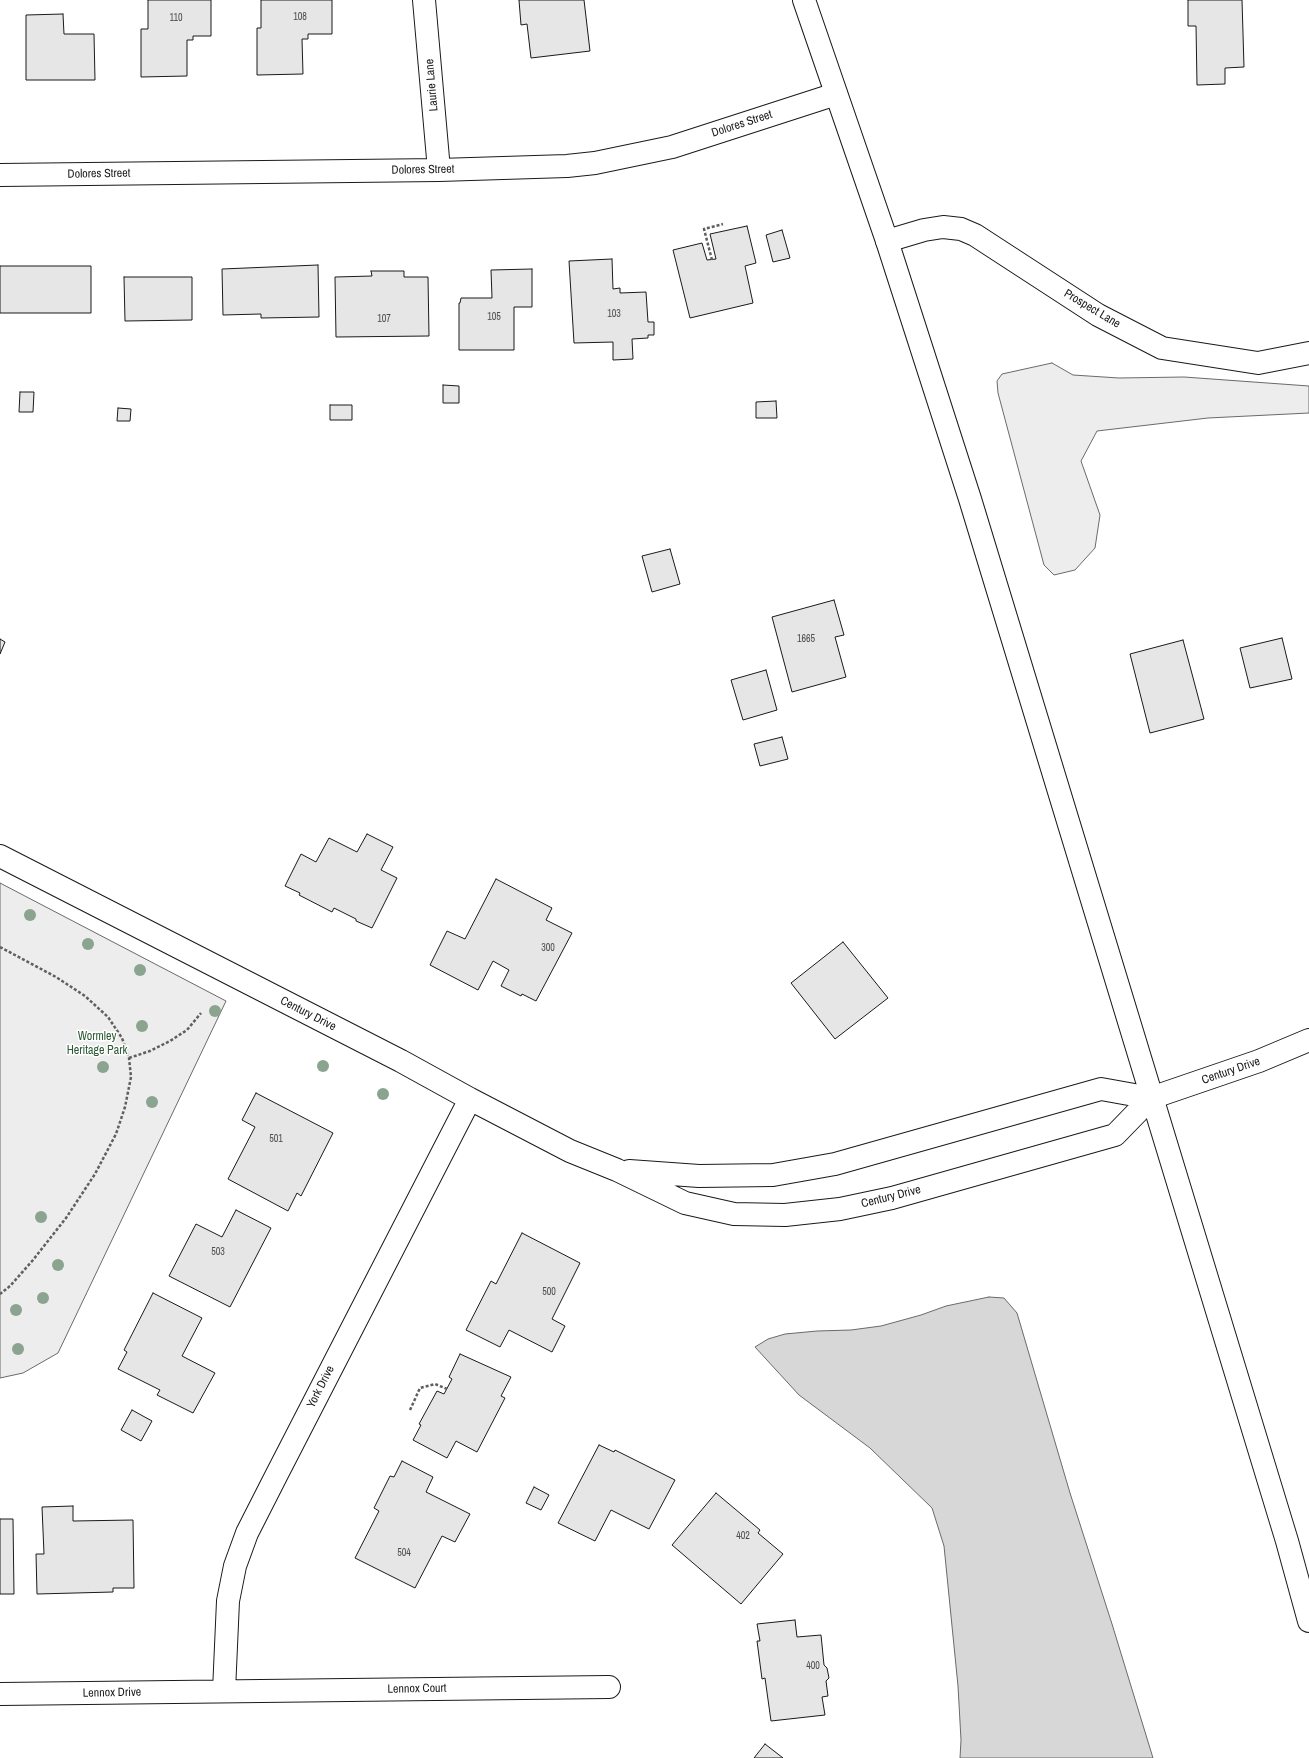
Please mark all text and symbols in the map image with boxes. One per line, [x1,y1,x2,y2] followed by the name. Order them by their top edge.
[293,11,307,23] house number: 108
[169,12,183,24] house number: 110
[423,58,441,112] street label: Laurie Lane
[710,107,774,141] street label: Dolores Street
[391,162,455,178] street label: Dolores Street
[67,166,131,182] street label: Dolores Street
[1061,286,1123,332] street label: Prospect Lane
[607,308,621,320] house number: 103
[487,311,501,323] house number: 105
[377,313,391,325] house number: 107
[797,633,815,645] house number: 1665
[541,942,555,954] house number: 300
[278,994,338,1034] street label: Century Drive
[67,1030,127,1058] park label: Wormley Heritage Park
[1200,1054,1262,1088] street label: Century Drive
[269,1133,283,1145] house number: 501
[860,1183,922,1211] street label: Century Drive
[211,1246,225,1258] house number: 503
[542,1286,556,1298] house number: 500
[304,1363,338,1411] street label: York Drive
[736,1530,750,1542] house number: 402
[397,1547,411,1559] house number: 504
[806,1660,820,1672] house number: 400
[387,1681,447,1697] street label: Lennox Court
[83,1685,141,1701] street label: Lennox Drive

